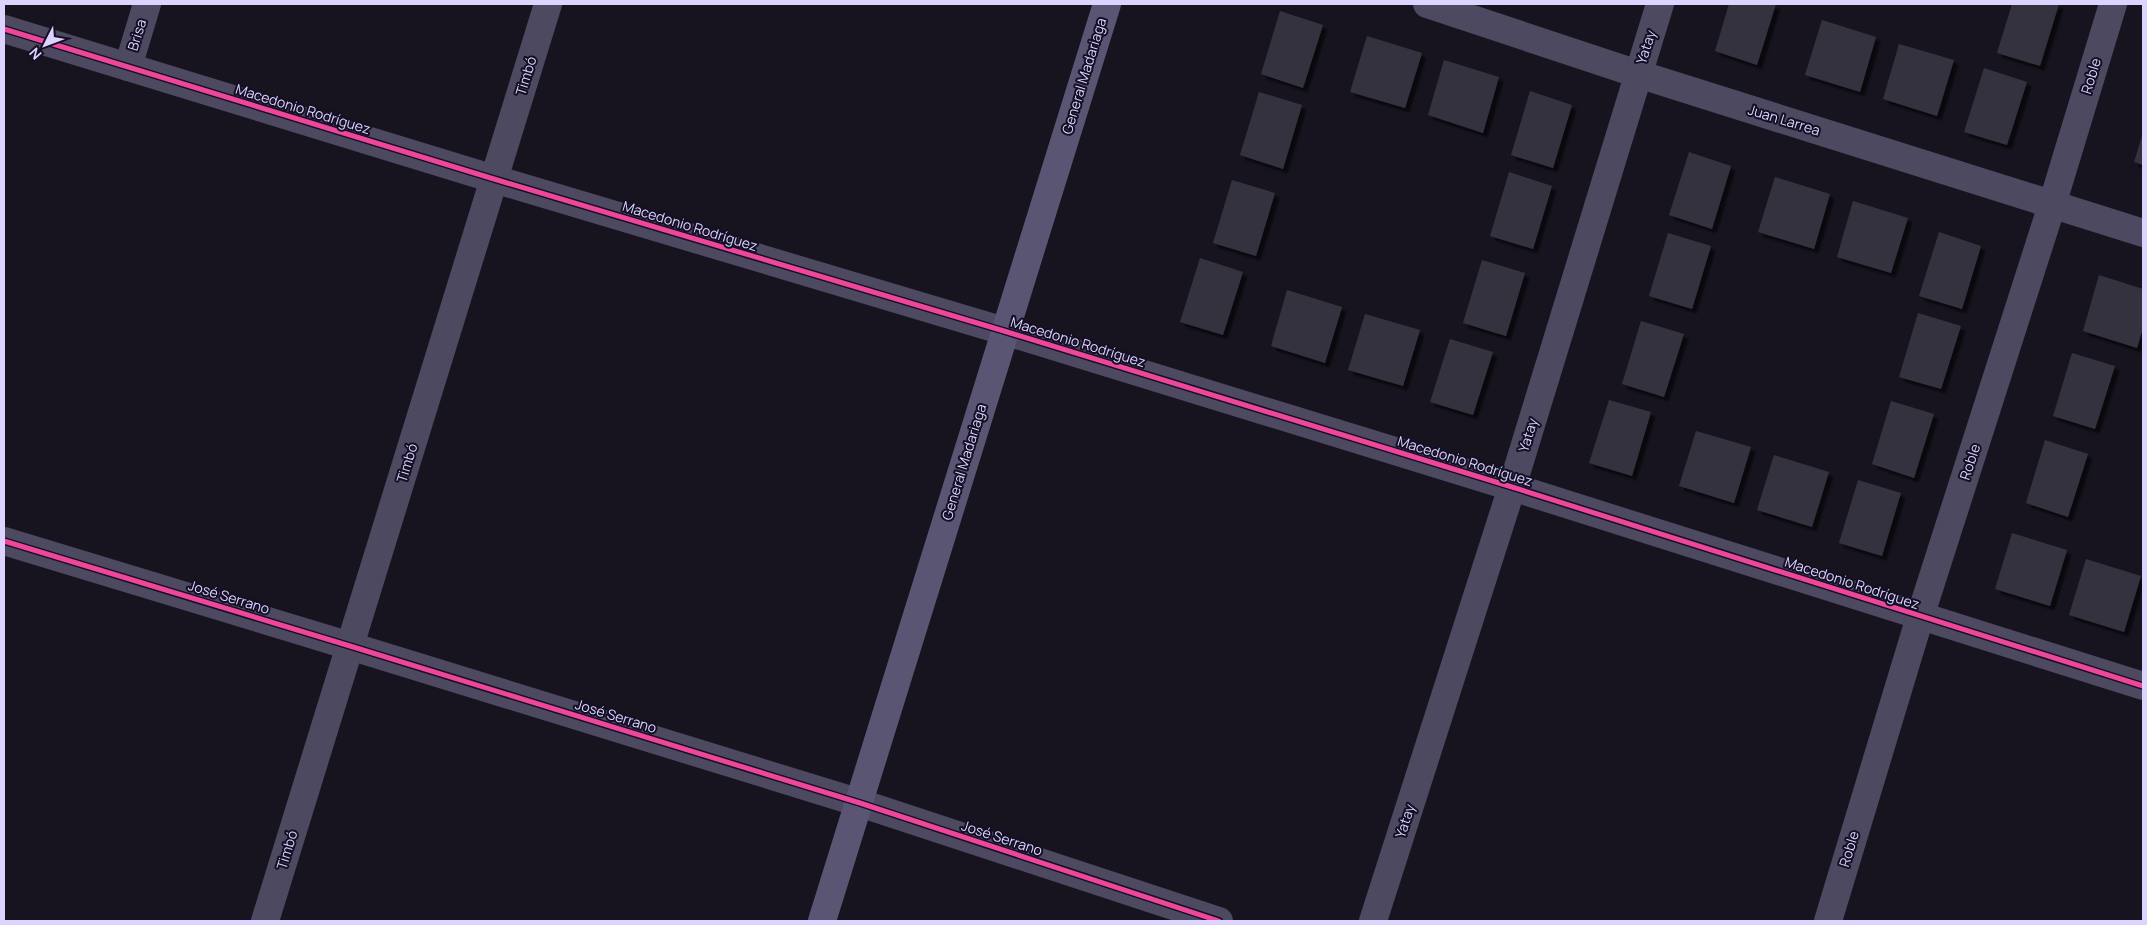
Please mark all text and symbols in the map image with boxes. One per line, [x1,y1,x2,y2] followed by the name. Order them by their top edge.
[1057,15,1110,136] street label: General Madariaga
[123,17,150,53] street label: Brisa
[20,20,70,70] north arrow
[1631,27,1660,66] street label: Yatay
[25,44,45,64] text: N
[511,54,540,98] street label: Timbó
[2076,55,2105,96] street label: Roble
[233,79,373,138] street label: Macedonio Rodríguez
[1746,100,1823,139] street label: Juan Larrea
[620,196,760,255] street label: Macedonio Rodríguez
[1008,312,1148,371] street label: Macedonio Rodríguez
[937,401,990,522] street label: General Madariaga
[1513,415,1542,454] street label: Yatay
[1395,431,1535,490] street label: Macedonio Rodríguez
[392,441,421,485] street label: Timbó
[1955,441,1984,482] street label: Roble
[1782,552,1922,613] street label: Macedonio Rodríguez
[186,575,272,618] street label: José Serrano
[573,694,659,737] street label: José Serrano
[1390,801,1419,840] street label: Yatay
[959,816,1045,860] street label: José Serrano
[272,828,301,872] street label: Timbó
[1834,828,1863,869] street label: Roble

